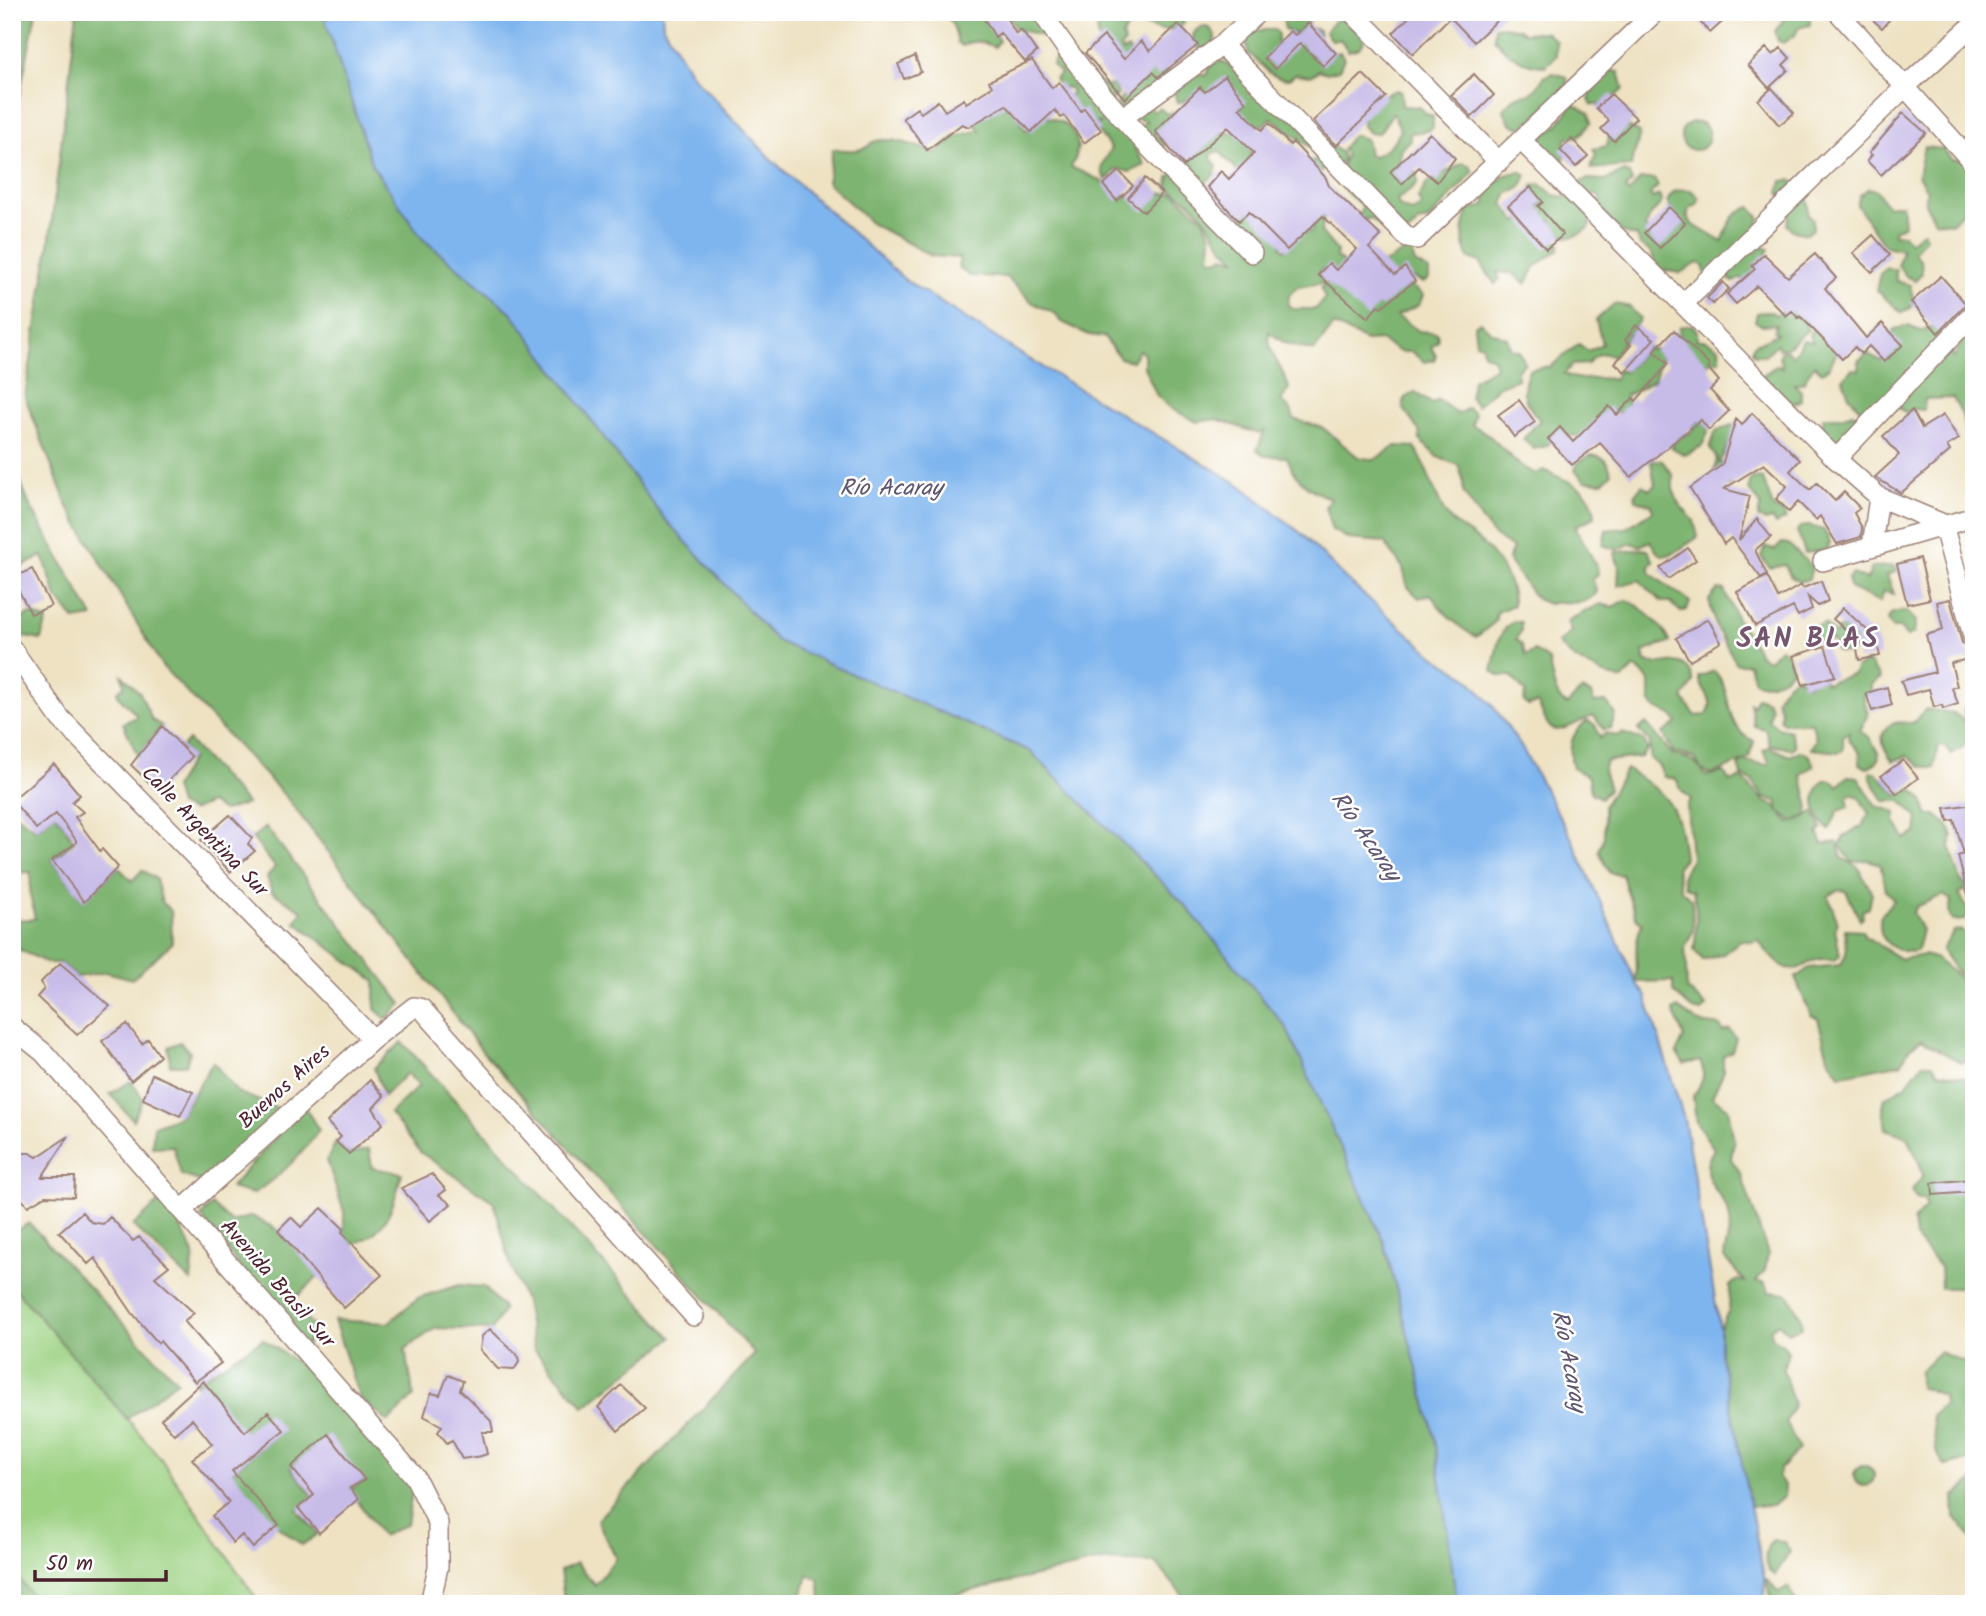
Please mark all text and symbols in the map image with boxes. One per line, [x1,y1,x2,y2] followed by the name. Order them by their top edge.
[840,471,946,507] water label: Río Acaray
[1736,617,1880,662] district label: SAN BLAS
[132,759,276,906] street label: Calle Argentina Sur
[1321,785,1411,892] water label: Río Acaray
[232,1037,338,1137] street label: Buenos Aires
[211,1212,343,1357] street label: Avenida Brasil Sur
[1541,1307,1596,1418] water label: Río Acaray
[35,1539,166,1583] scale bar
[46,1548,93,1581] text: 50 m

